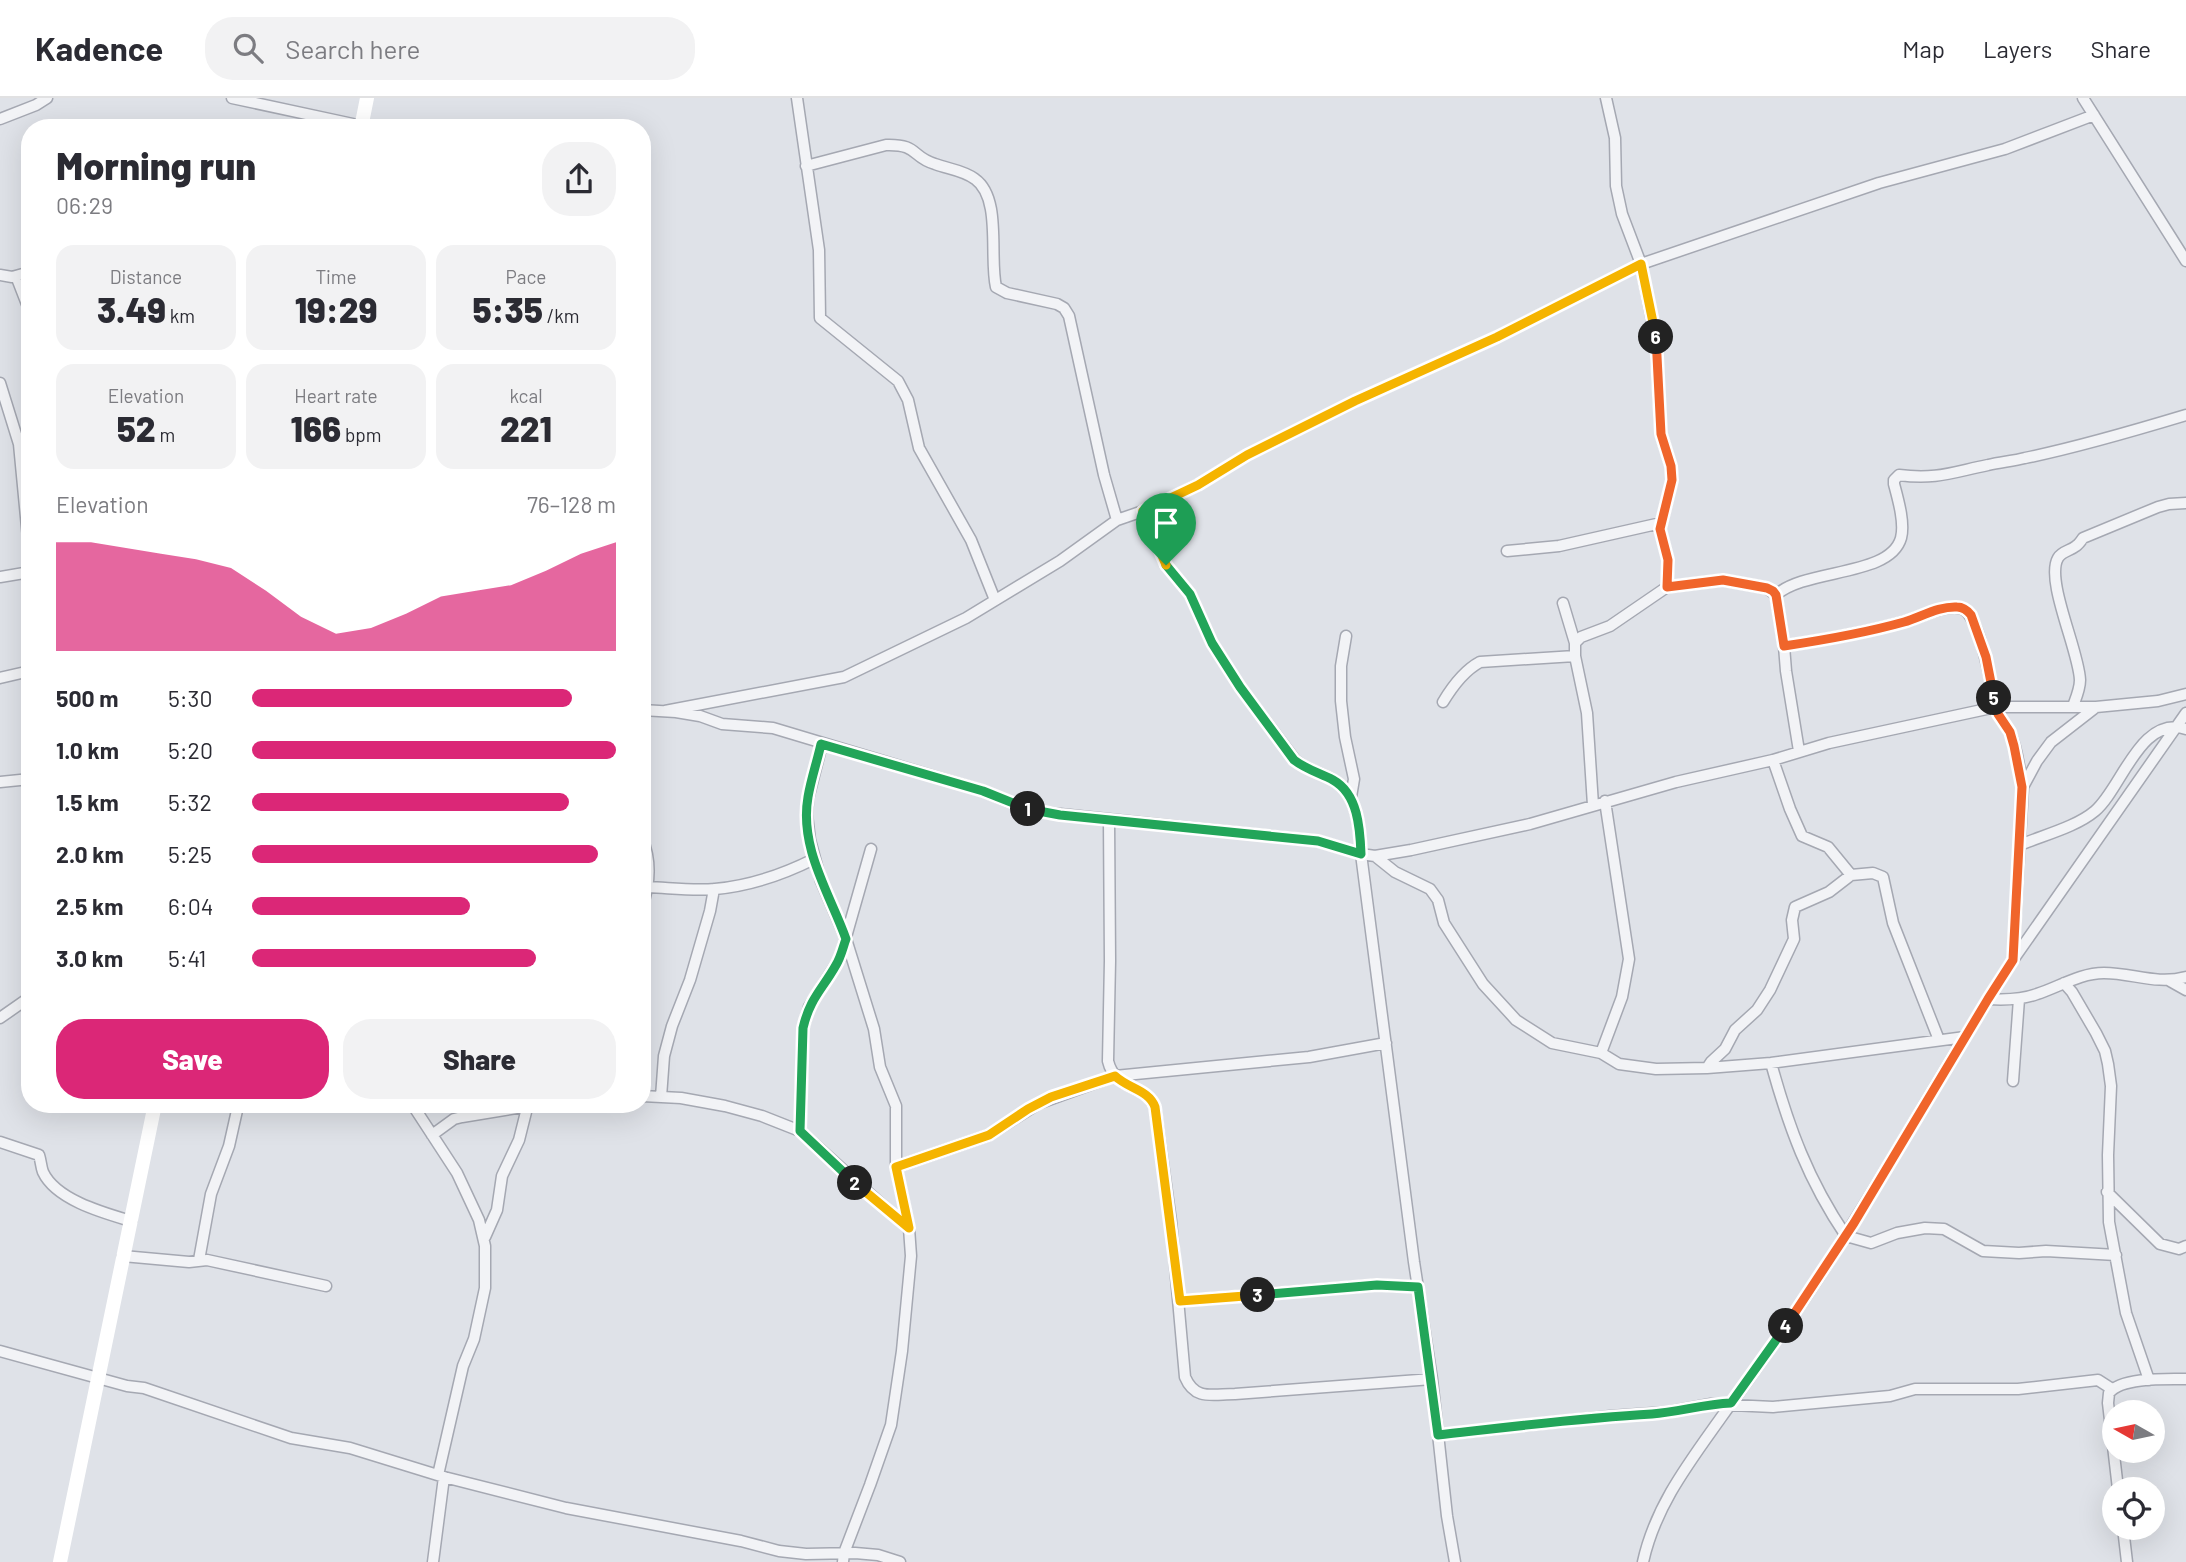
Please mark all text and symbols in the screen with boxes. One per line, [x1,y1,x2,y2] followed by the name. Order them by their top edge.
[205,17,695,80] search box
[35,28,163,68] text: Kadence
[229,29,267,67] icon: search
[285,33,420,64] text: Search here
[1902,34,1945,63] text: Map
[1983,34,2052,63] text: Layers
[2090,34,2151,63] text: Share
[56,142,256,188] text: Morning run
[542,142,616,216] button: share
[56,191,113,219] text: 06:29
[110,265,182,288] text: Distance
[315,265,357,288] text: Time
[506,265,546,288] text: Pace
[97,288,166,330] text: 3.49
[295,288,377,330] text: 19:29
[472,288,543,330] text: 5:35
[166,304,195,327] text: km
[543,304,580,327] text: /km
[1638,320,1674,354] pin: 6
[1650,325,1661,348] text: 6
[108,384,184,407] text: Elevation
[294,384,378,407] text: Heart rate
[509,384,543,407] text: kcal
[117,407,156,449] text: 52
[291,407,341,449] text: 166
[500,407,552,449] text: 221
[156,423,175,446] text: m
[341,423,381,446] text: bpm
[56,490,149,518] text: Elevation
[527,490,616,518] text: 76–128 m
[1136,493,1196,565] pin
[1147,504,1185,542] icon: arrive
[1976,680,2011,716] pin: 5
[56,684,118,712] text: 500 m
[168,684,212,712] text: 5:30
[1988,686,1999,709] text: 5
[56,736,119,764] text: 1.0 km
[168,736,213,764] text: 5:20
[56,788,119,816] text: 1.5 km
[168,788,212,816] text: 5:32
[1010,792,1046,826] pin: 1
[1024,797,1031,820] text: 1
[56,840,124,868] text: 2.0 km
[168,840,212,868] text: 5:25
[56,892,124,920] text: 2.5 km
[168,892,213,920] text: 6:04
[56,944,123,972] text: 3.0 km
[168,944,206,972] text: 5:41
[56,1019,329,1099] button: Save
[343,1019,616,1099] button: Share
[838,1166,872,1200] pin: 2
[849,1171,860,1194] text: 2
[1240,1278,1276,1312] pin: 3
[1252,1283,1263,1306] text: 3
[1768,1308,1803,1344] pin: 4
[1780,1314,1791,1337] text: 4
[2102,1400,2165,1463] north arrow
[2102,1400,2165,1540] map controls
[2102,1477,2165,1540] button: locate

